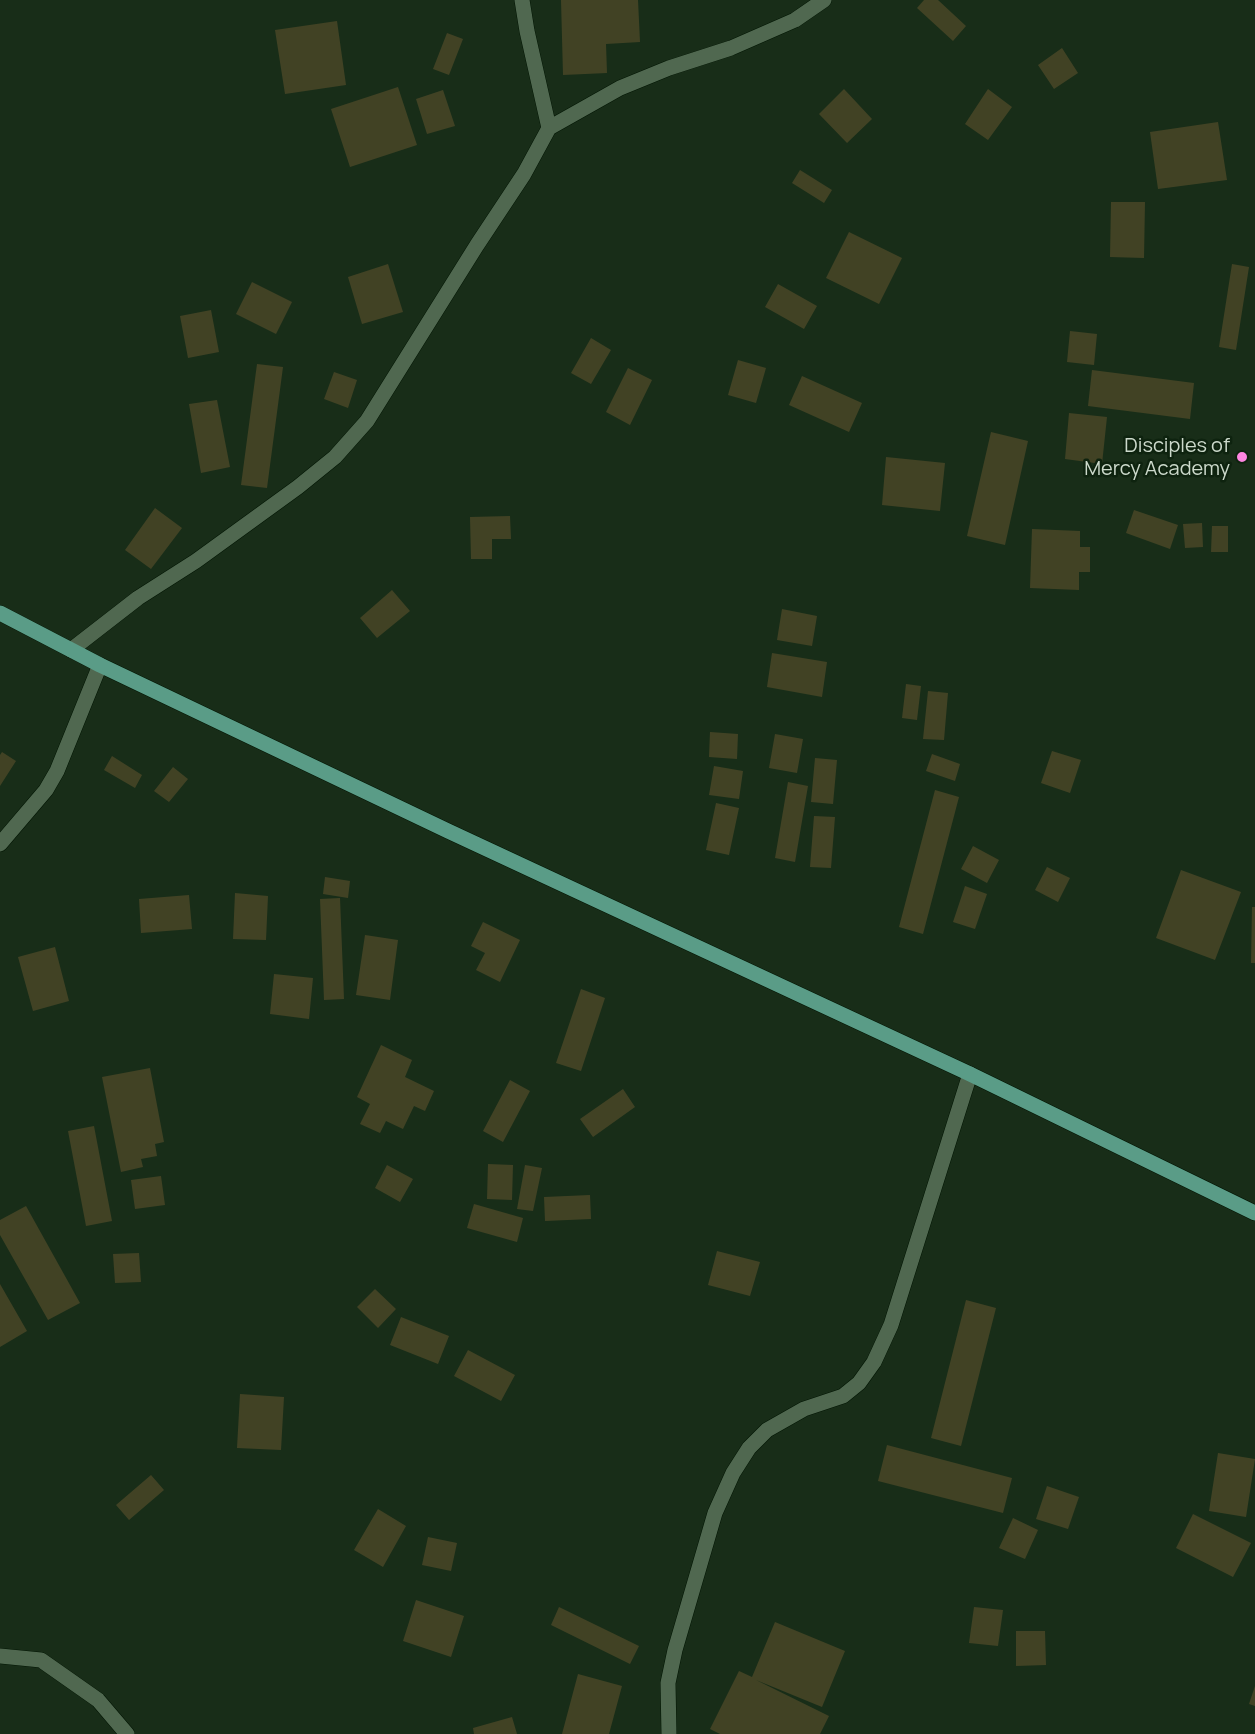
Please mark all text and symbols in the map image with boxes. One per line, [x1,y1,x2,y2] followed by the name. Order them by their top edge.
[1084,434,1230,481] place label: Disciples of Mercy Academy
[1235,450,1249,464] marker: Disciples of Mercy Academy

